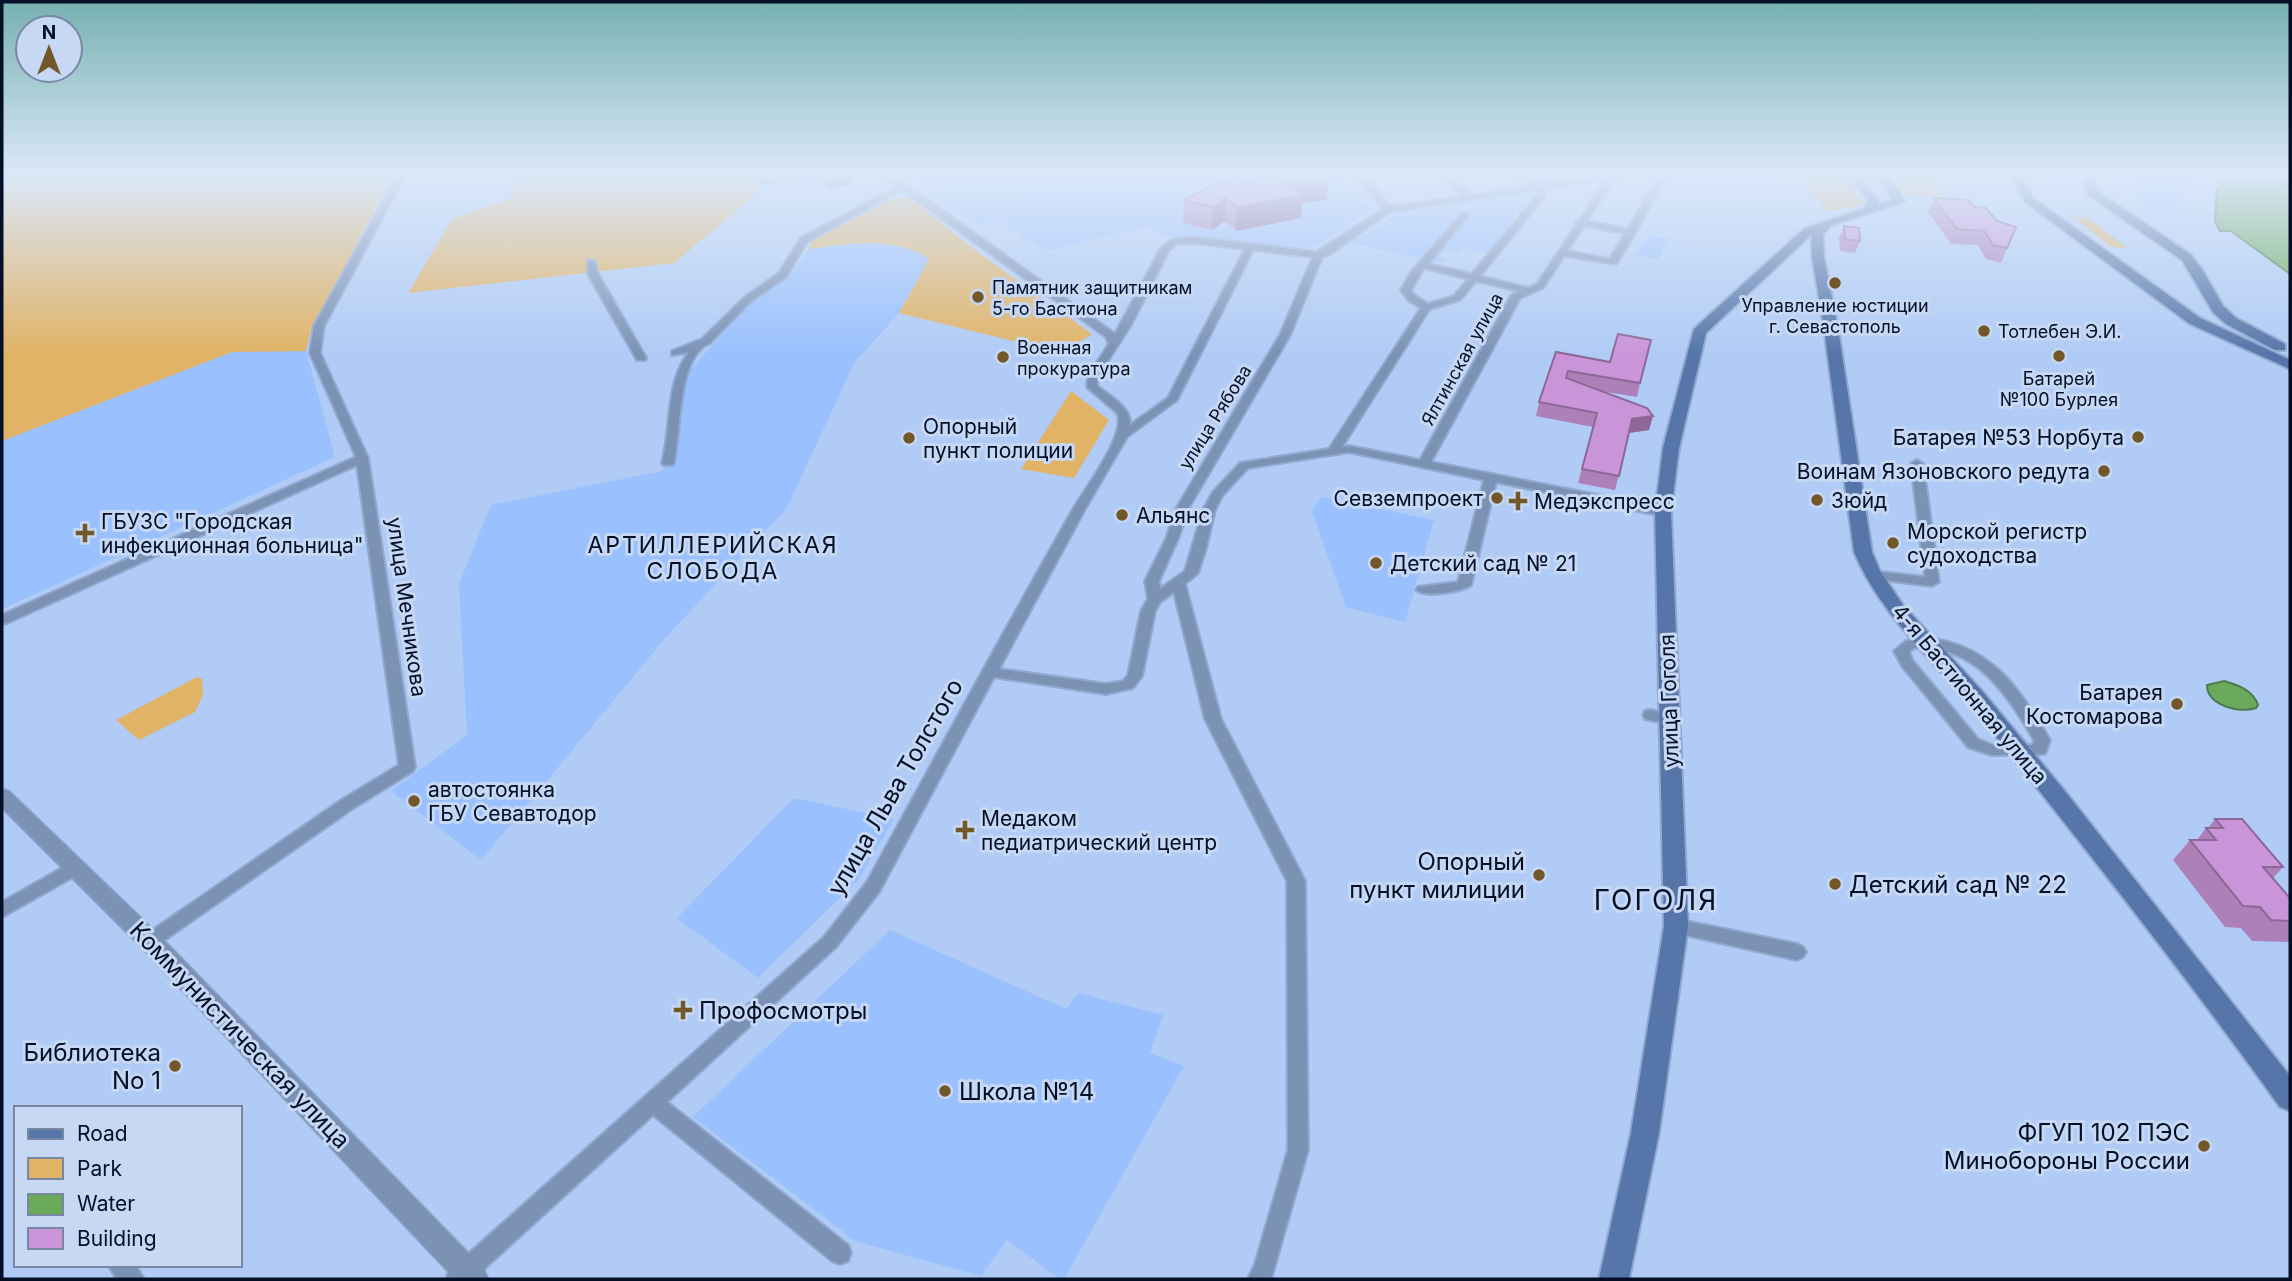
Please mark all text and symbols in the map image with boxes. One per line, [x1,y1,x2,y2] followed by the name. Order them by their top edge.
[14,14,84,84] north arrow
[42,21,56,44] text: N
[1827,275,1843,291] marker: Управление юстиции г. Севастополь
[992,277,1192,319] place label: Памятник защитникам 5-го Бастиона
[970,289,986,305] marker: Памятник защитникам 5-го Бастиона
[1417,289,1507,429] street label: Ялтинская улица
[1741,295,1929,337] place label: Управление юстиции г. Севастополь
[1998,321,2121,342] place label: Тотлебен Э.И.
[1976,323,1992,339] marker: Тотлебен Э.И.
[1017,337,1131,379] place label: Военная прокуратура
[2051,348,2067,364] marker: Батарей №100 Бурлея
[995,349,1011,365] marker: Военная прокуратура
[1174,361,1256,473] street label: улица Рябова
[2000,368,2118,410] place label: Батарей №100 Бурлея
[923,414,1073,463] place label: Опорный пункт полиции
[1893,425,2124,450] place label: Батарея №53 Норбута
[2130,429,2146,445] marker: Батарея №53 Норбута
[901,430,917,446] marker: Опорный пункт полиции
[1797,459,2090,484] place label: Воинам Язоновского редута
[2096,463,2112,479] marker: Воинам Язоновского редута
[1334,486,1483,511] place label: Севземпроект
[1831,488,1887,513] place label: Зюйд
[1534,489,1675,514] place label: Медэкспресс
[1489,490,1505,506] marker: Севземпроект
[1508,491,1528,511] marker: Медэкспресс
[1809,492,1825,508] marker: Зюйд
[1136,503,1210,528] place label: Альянс
[1114,507,1130,523] marker: Альянс
[101,509,363,558] place label: ГБУЗС "Городская инфекционная больница"
[382,516,432,698] street label: улица Мечникова
[1907,519,2087,568] place label: Морской регистр судоходства
[75,523,95,543] marker: ГБУЗС "Городская инфекционная больница"
[587,531,839,585] district label: АРТИЛЛЕРИЙСКАЯ СЛОБОДА
[1885,535,1901,551] marker: Морской регистр судоходства
[1390,551,1576,576] place label: Детский сад № 21
[1368,555,1384,571] marker: Детский сад № 21
[1887,599,2053,789] street label: 4-я Бастионная улица
[1654,634,1684,768] street label: улица Гоголя
[821,674,969,900] street label: улица Льва Толстого
[2026,680,2163,729] place label: Батарея Костомарова
[2169,696,2185,712] marker: Батарея Костомарова
[428,777,597,826] place label: автостоянка ГБУ Севавтодор
[406,793,422,809] marker: автостоянка ГБУ Севавтодор
[981,806,1217,855] place label: Медаком педиатрический центр
[955,820,975,840] marker: Медаком педиатрический центр
[1349,847,1525,904] place label: Опорный пункт милиции
[1531,867,1547,883] marker: Опорный пункт милиции
[1849,870,2067,899] place label: Детский сад № 22
[1827,876,1843,892] marker: Детский сад № 22
[1594,883,1718,917] district label: ГОГОЛЯ
[124,916,356,1154] street label: Коммунистическая улица
[699,996,867,1025] place label: Профосмотры
[673,1000,693,1020] marker: Профосмотры
[23,1038,161,1095] place label: Библиотека No 1
[167,1058,183,1074] marker: Библиотека No 1
[959,1077,1094,1106] place label: Школа №14
[937,1083,953,1099] marker: Школа №14
[14,1106,242,1267] legend
[1944,1118,2190,1175] place label: ФГУП 102 ПЭС Минобороны России
[77,1121,128,1146] text: Road
[2196,1138,2212,1154] marker: ФГУП 102 ПЭС Минобороны России
[77,1156,122,1181] text: Park
[77,1191,135,1216] text: Water
[77,1226,157,1251] text: Building

